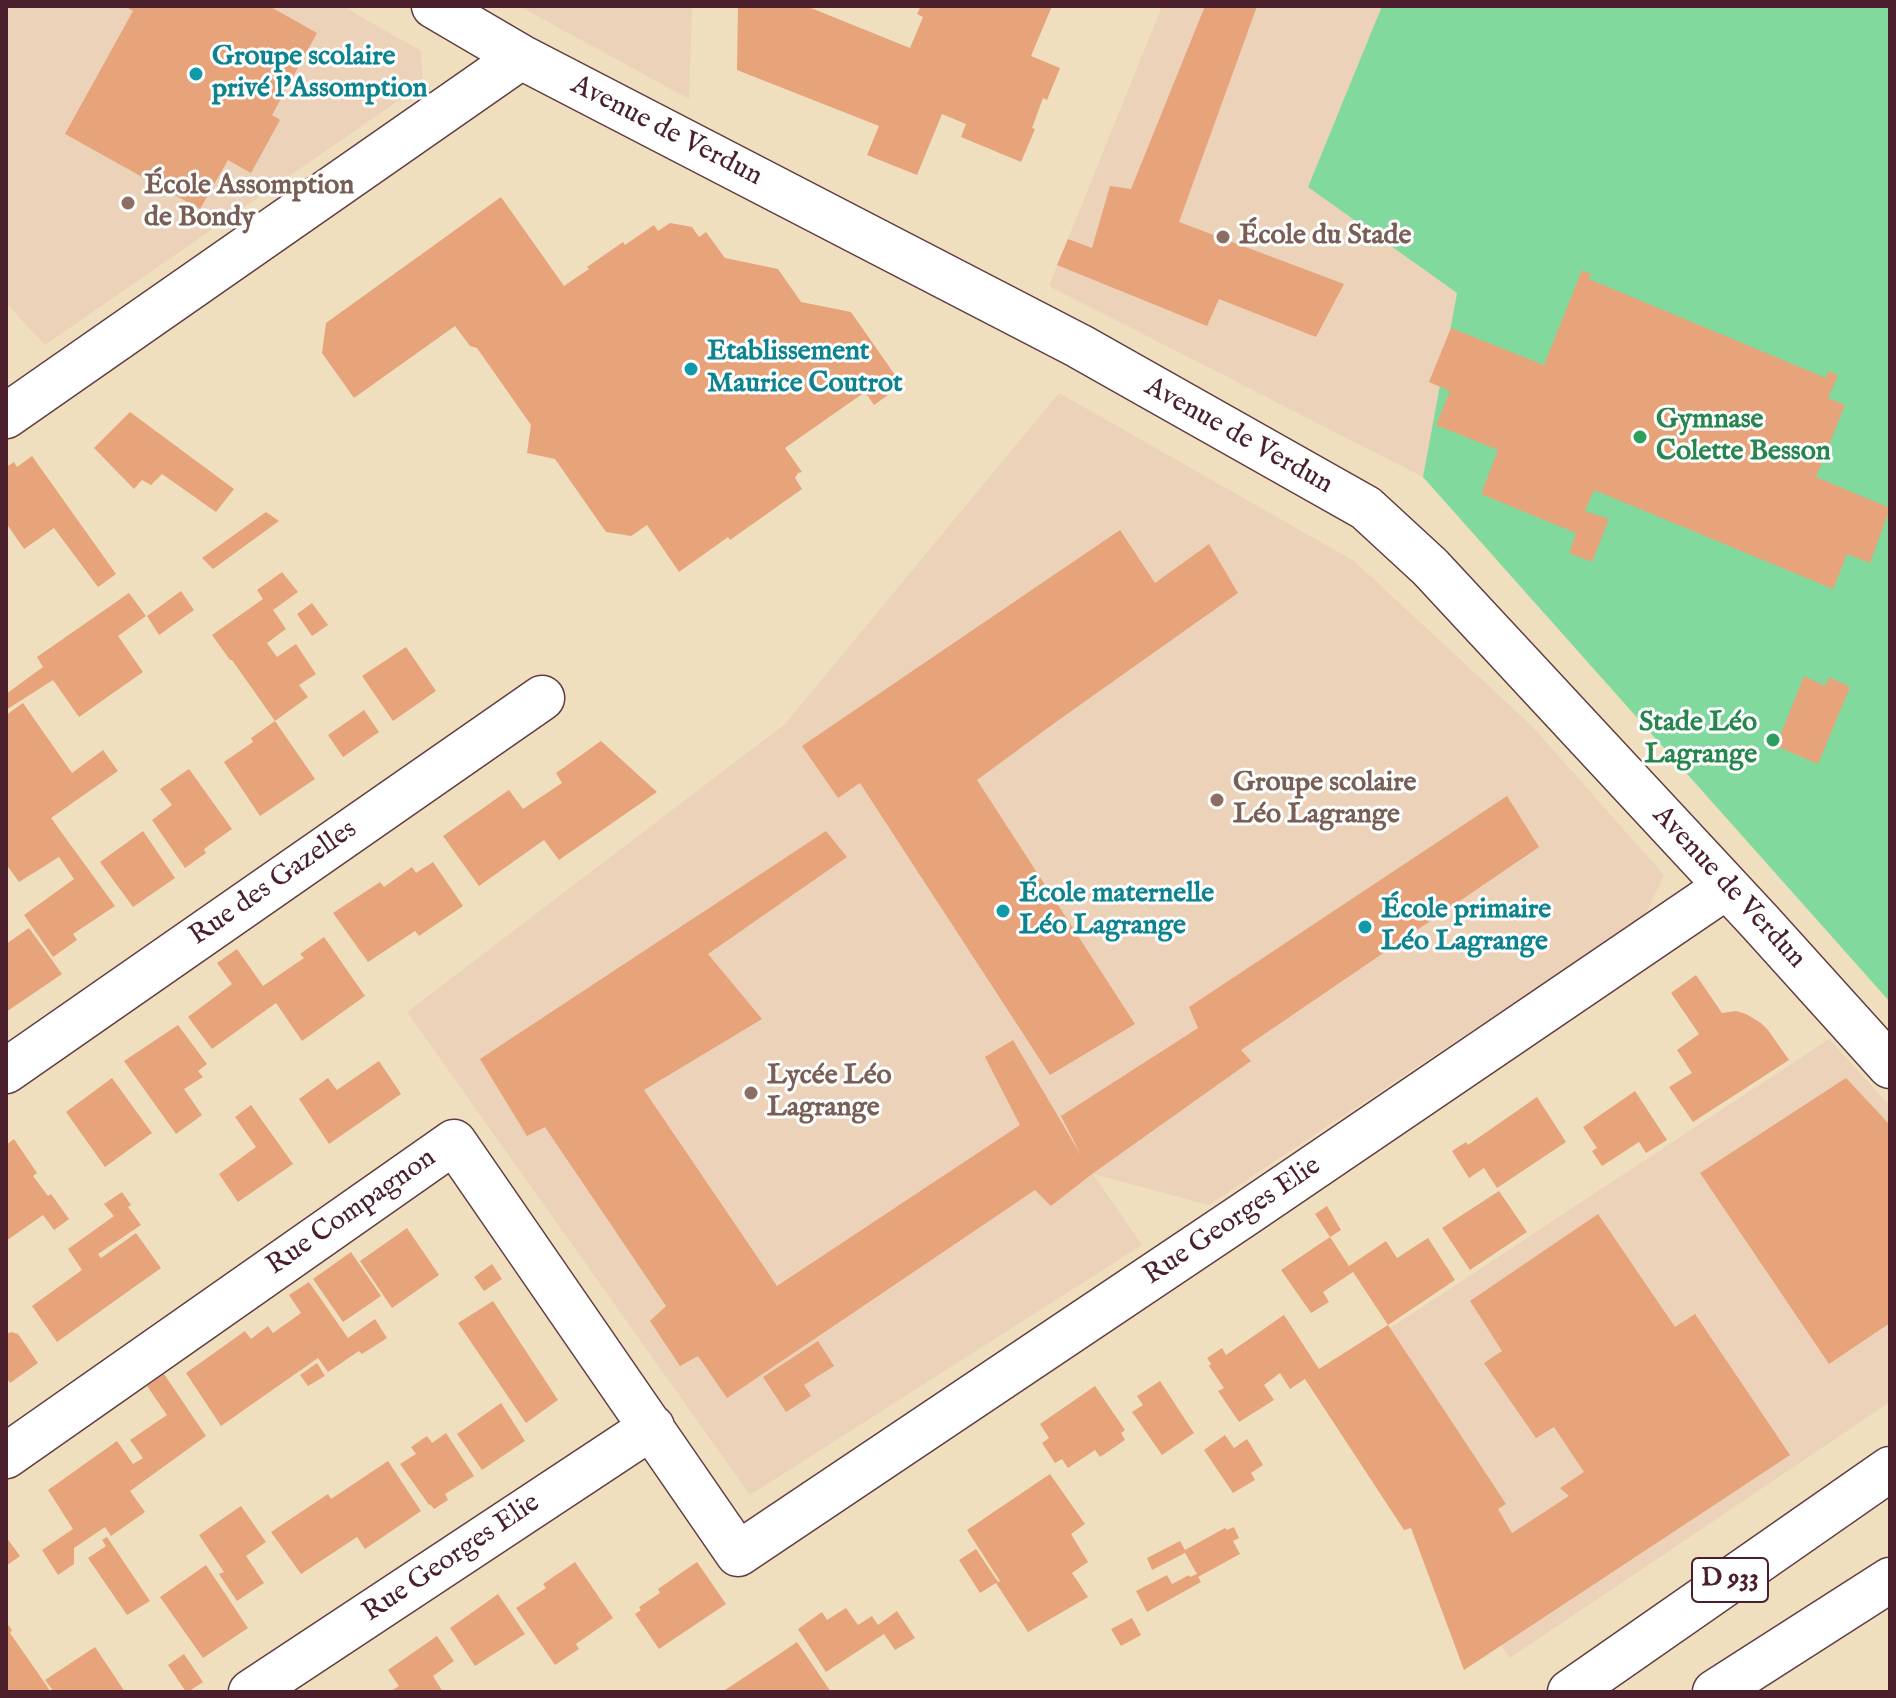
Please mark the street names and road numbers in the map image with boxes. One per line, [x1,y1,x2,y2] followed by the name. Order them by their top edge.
[565,69,767,195] street label: Avenue de Verdun
[1138,371,1338,503] street label: Avenue de Verdun
[1644,800,1812,976] street label: Avenue de Verdun
[184,814,364,954] street label: Rue des Gazelles
[261,1142,443,1284] street label: Rue Compagnon
[1138,1150,1328,1294] street label: Rue Georges Elie
[357,1487,547,1631] street label: Rue Georges Elie
[1692,1558,1768,1602] road number: D 933

